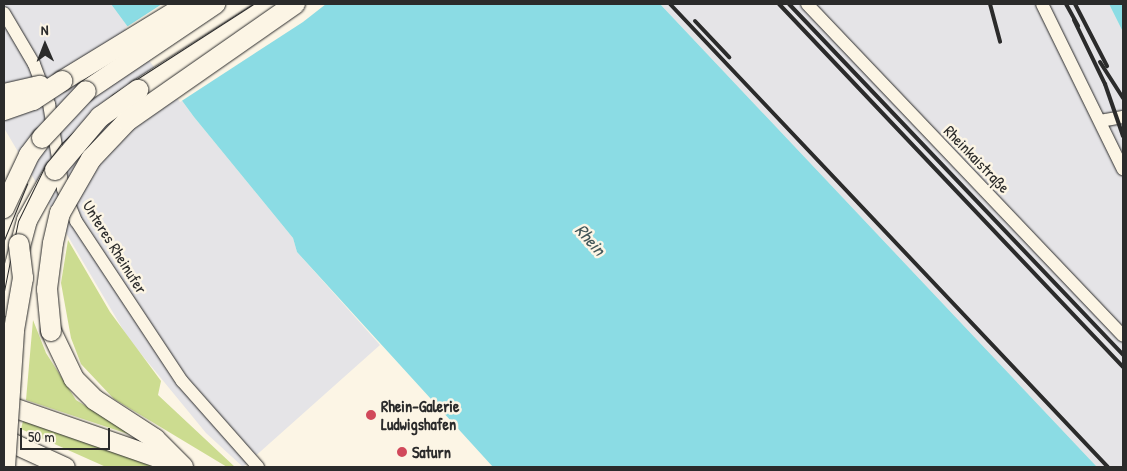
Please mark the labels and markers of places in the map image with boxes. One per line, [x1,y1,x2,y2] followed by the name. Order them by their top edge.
[381,396,459,434] place label: Rhein-Galerie Ludwigshafen
[365,409,377,421] marker: Rhein-Galerie Ludwigshafen
[412,442,451,462] place label: Saturn
[396,446,408,458] marker: Saturn

